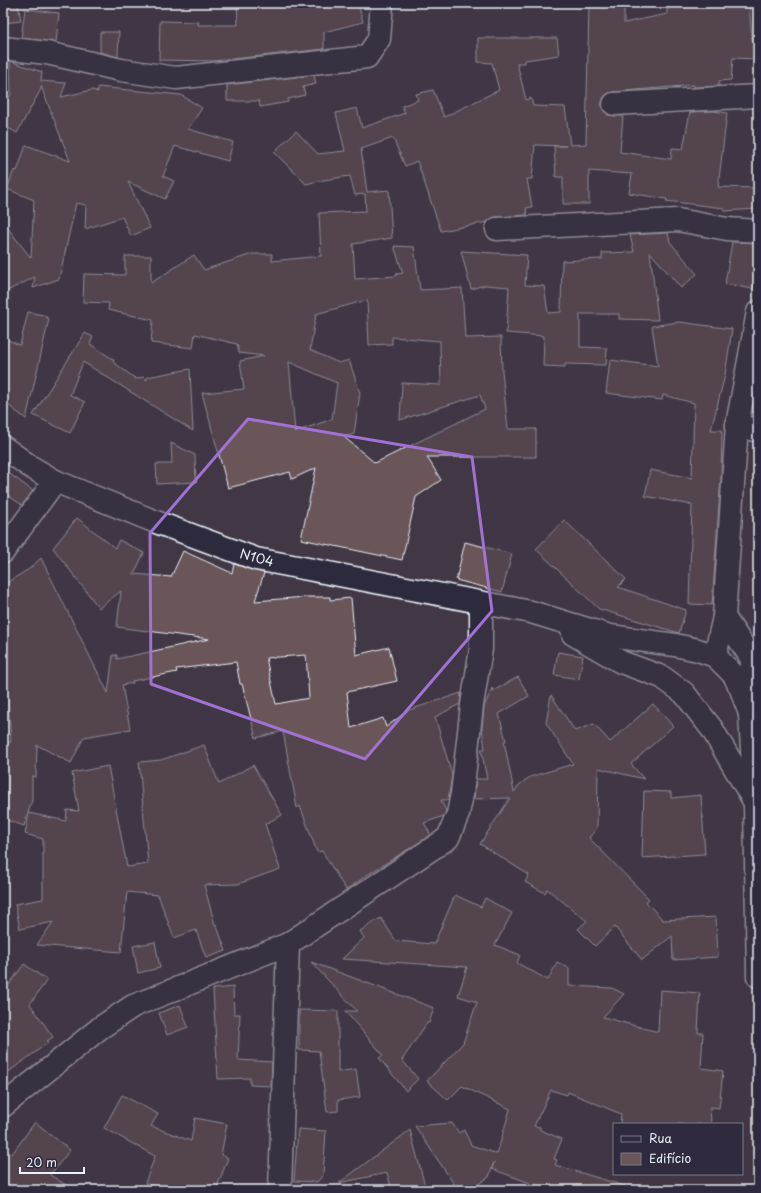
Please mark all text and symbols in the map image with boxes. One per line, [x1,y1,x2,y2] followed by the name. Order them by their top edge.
[238,543,276,571] street label: N104
[613,1123,743,1175] legend
[649,1129,673,1147] text: Rua
[20,1149,84,1175] scale bar
[649,1149,691,1167] text: Edifício
[26,1153,57,1171] text: 20 m

